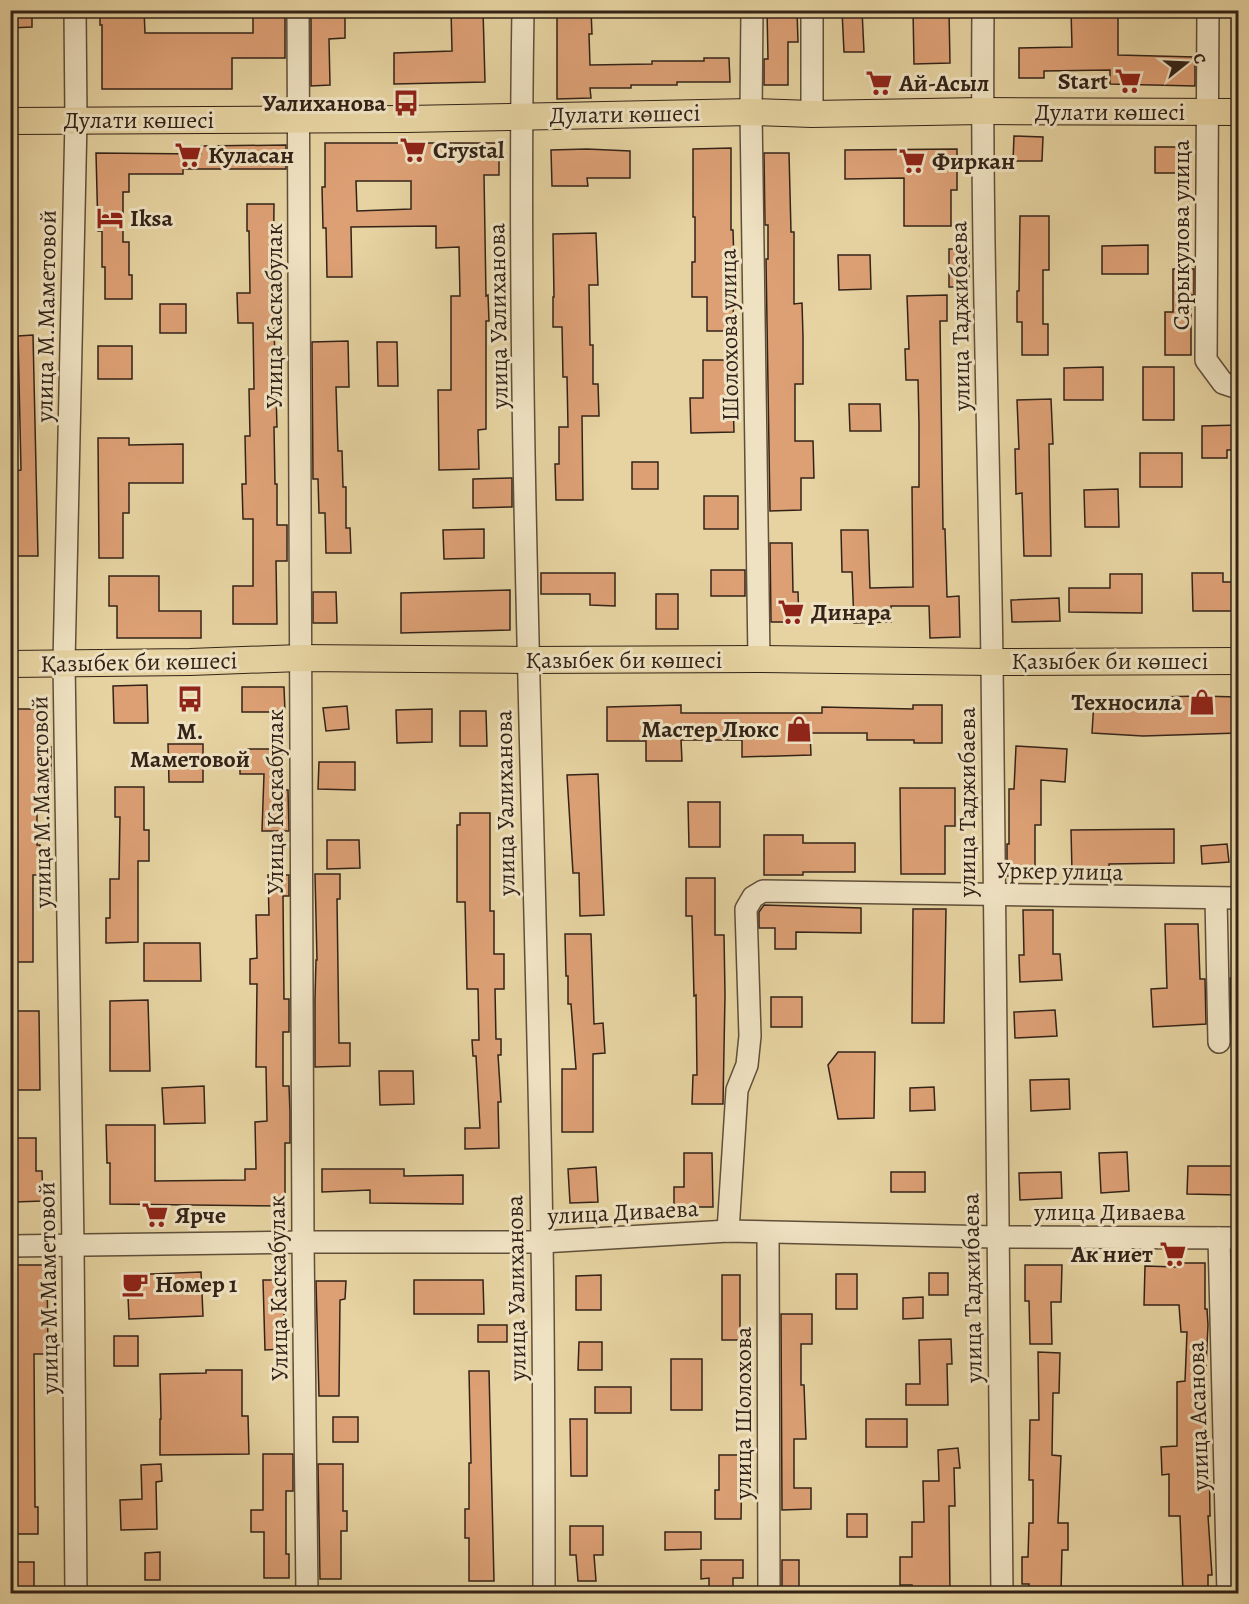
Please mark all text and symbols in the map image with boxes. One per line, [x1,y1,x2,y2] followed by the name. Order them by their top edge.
[1156,33,1216,93] north arrow
[1187,51,1211,67] text: С
[1058,65,1108,97] place label: Start
[1113,66,1143,96] supermarket icon: Start
[898,67,989,99] place label: Ай-Асыл
[864,68,894,98] supermarket icon: Ай-Асыл
[262,87,387,119] place label: Уалиханова
[391,88,421,118] bus stop icon: Уалиханова
[1035,96,1185,128] street label: Дулати көшесі
[549,97,701,131] street label: Дулати көшесі
[64,104,214,136] street label: Дулати көшесі
[433,134,505,166] place label: Crystal
[398,135,428,165] supermarket icon: Crystal
[208,139,294,171] place label: Куласан
[173,140,203,170] supermarket icon: Куласан
[1165,140,1197,330] street label: Сарыкулова улица
[932,145,1015,177] place label: Фиркан
[897,146,927,176] supermarket icon: Фиркан
[130,202,173,234] place label: Iksa
[95,203,125,233] hotel icon: Iksa
[28,210,64,423] street label: улица М.Маметовой
[942,221,978,412] street label: улица Таджибаева
[258,223,290,409] street label: Улица Каскабулак
[480,223,516,410] street label: улица Уалиханова
[711,248,747,422] street label: Шолохова улица
[811,596,892,628] place label: Динара
[776,597,806,627] supermarket icon: Динара
[40,644,238,680] street label: Қазыбек би көшесі
[526,644,722,676] street label: Қазыбек би көшесі
[1012,645,1208,677] street label: Қазыбек би көшесі
[175,684,205,714] bus stop icon: М. Маметовой
[1072,686,1183,718] place label: Техносила
[1187,687,1217,717] shop icon: Техносила
[23,696,59,909] street label: улица М.Маметовой
[951,707,983,898] street label: улица Таджибаева
[259,709,291,895] street label: Улица Каскабулак
[487,710,523,897] street label: улица Уалиханова
[641,713,779,745] place label: Мастер Люкс
[784,714,814,744] shop icon: Мастер Люкс
[130,715,250,775] place label: М. Маметовой
[996,854,1124,888] street label: Уркер улица
[30,1182,66,1395] street label: улица М.Маметовой
[546,1192,699,1232] street label: улица Диваева
[954,1193,990,1384] street label: улица Таджибаева
[260,1195,296,1381] street label: Улица Каскабулак
[498,1195,534,1382] street label: улица Уалиханова
[1033,1196,1186,1228] street label: улица Диваева
[175,1199,226,1231] place label: Ярче
[140,1200,170,1230] supermarket icon: Ярче
[1070,1238,1153,1270] place label: Ак ниет
[1158,1239,1188,1269] supermarket icon: Ак ниет
[155,1268,238,1300] place label: Номер 1
[120,1269,150,1299] cafe icon: Номер 1
[727,1327,759,1500] street label: улица Шолохова
[1179,1341,1217,1492] street label: улица Асанова

